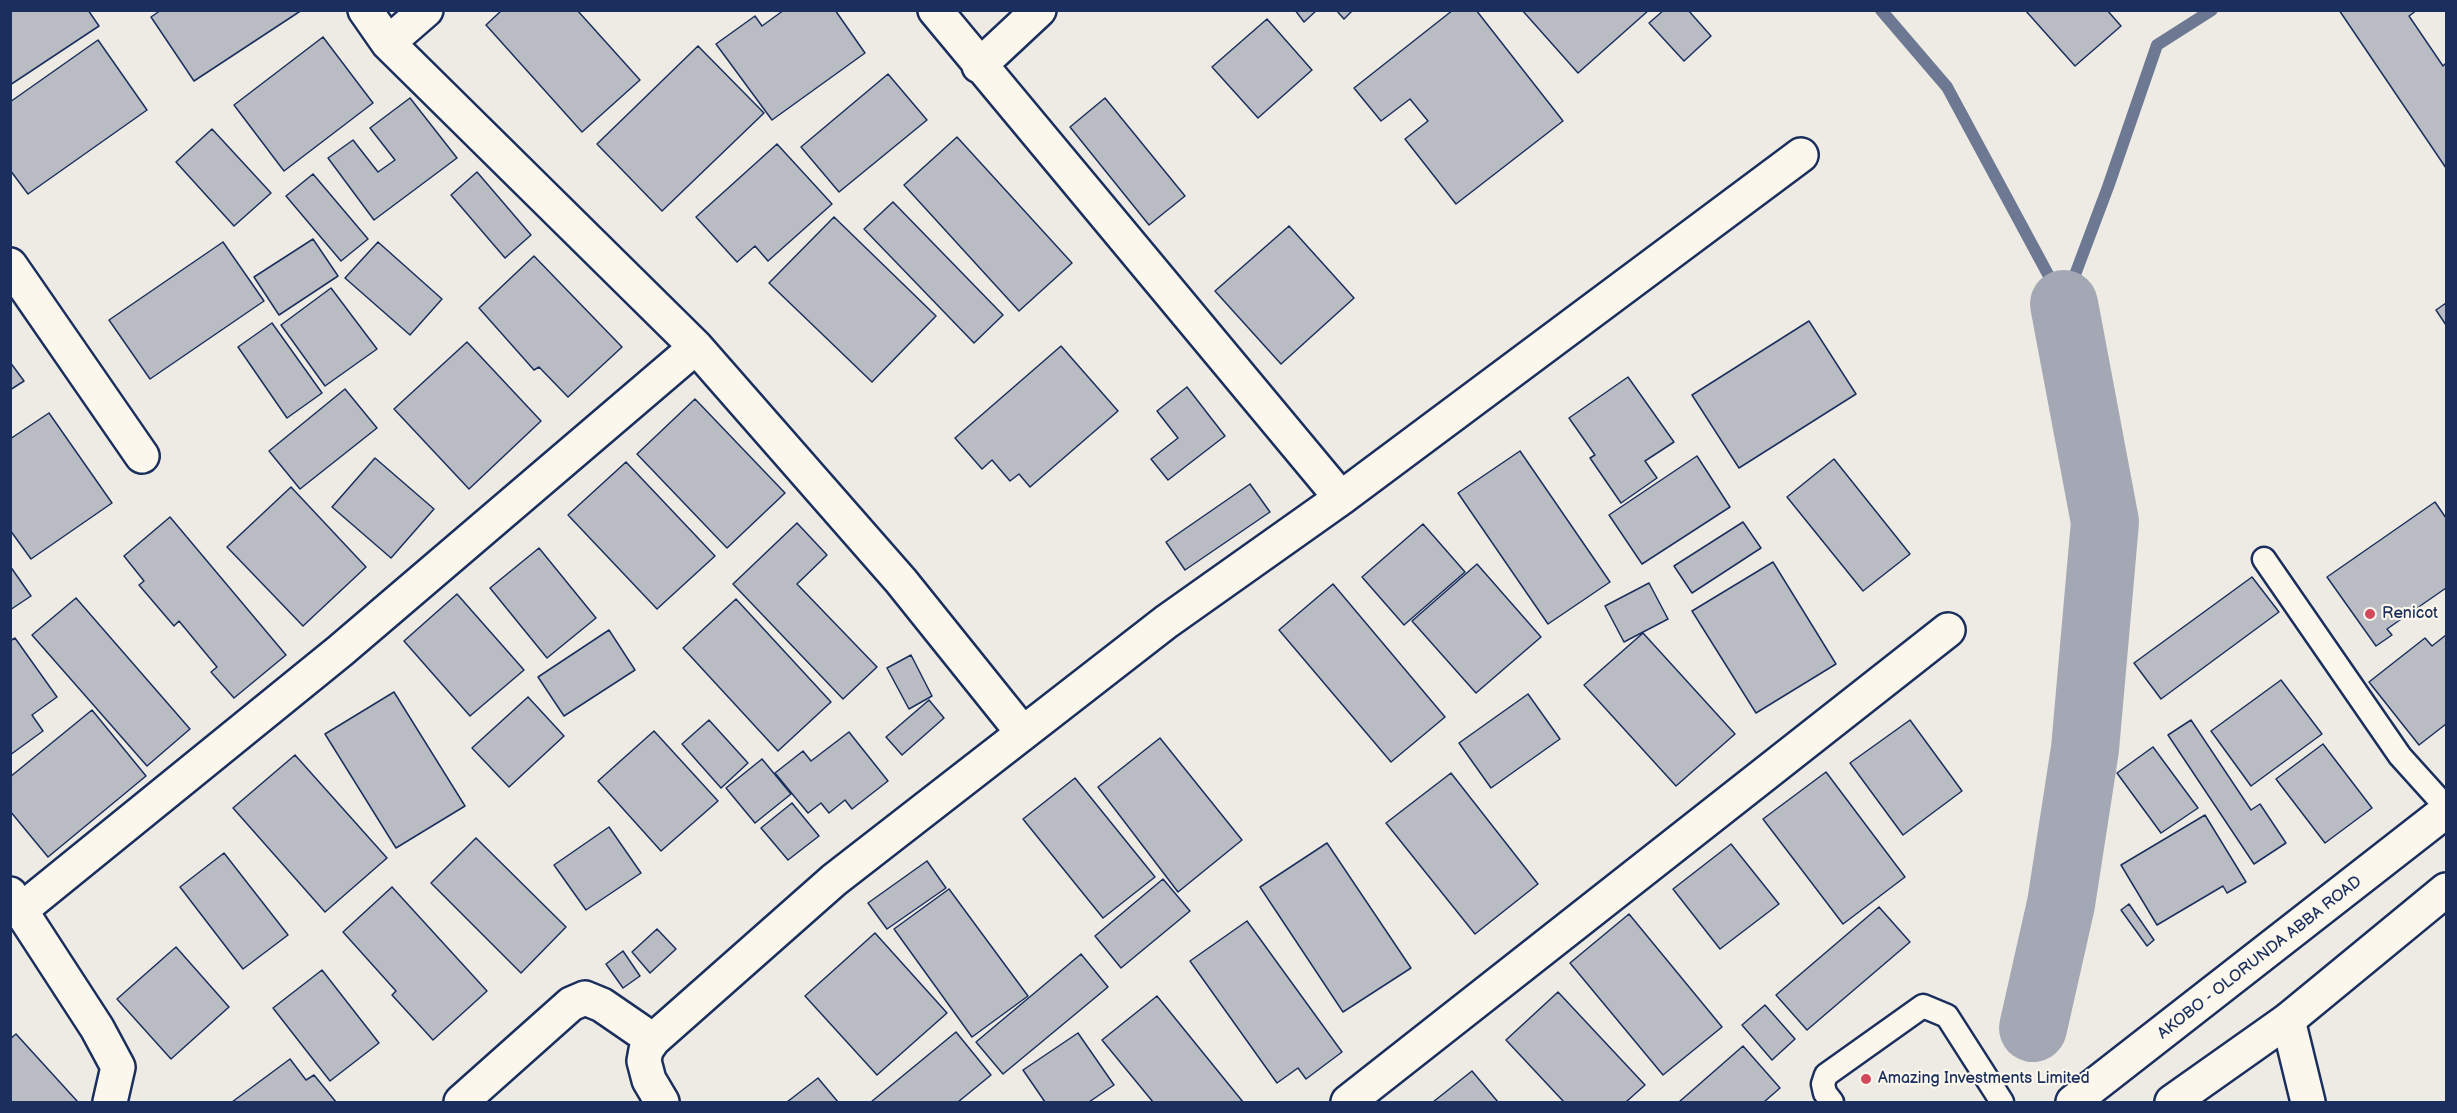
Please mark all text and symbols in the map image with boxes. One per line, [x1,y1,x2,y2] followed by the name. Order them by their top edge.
[2382,604,2438,624] place label: Renicot
[2363,607,2377,621] marker: Renicot
[2154,872,2366,1044] street label: AKOBO - OLORUNDA ABBA ROAD
[1878,1069,2090,1089] place label: Amazing Investments Limited
[1859,1072,1873,1086] marker: Amazing Investments Limited

